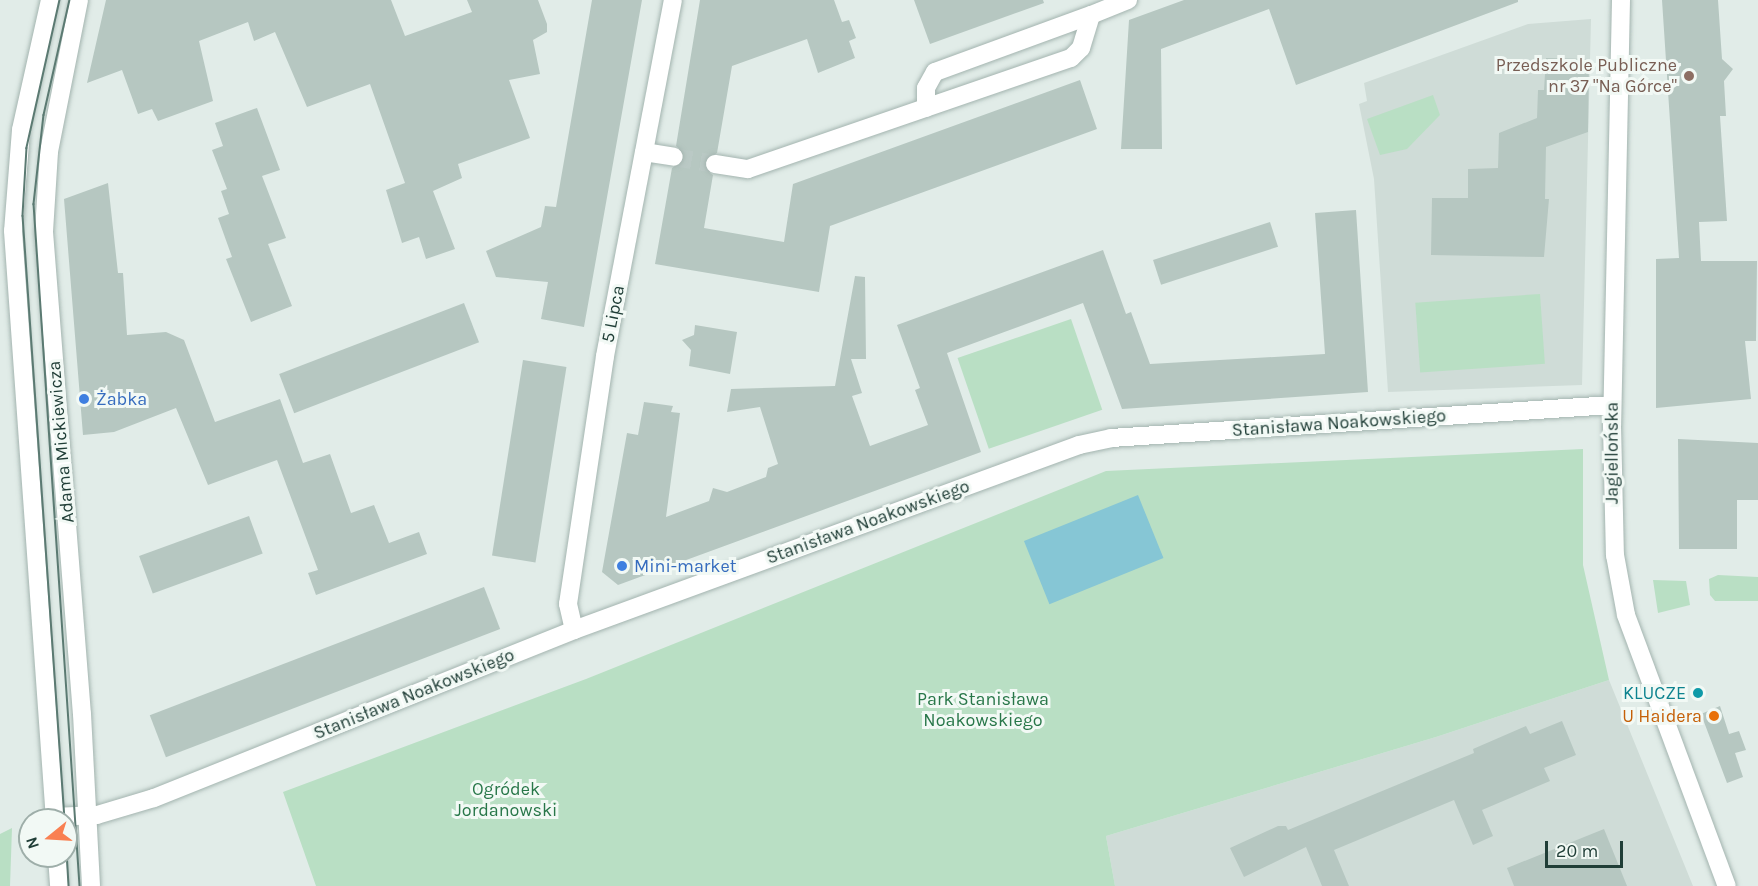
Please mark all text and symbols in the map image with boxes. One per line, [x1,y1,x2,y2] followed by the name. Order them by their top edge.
[1496,55,1677,98] place label: Przedszkole Publiczne nr 37 "Na Górce"
[1682,69,1696,83] marker: Przedszkole Publiczne nr 37 "Na Górce"
[597,284,629,344] street label: 5 Lipca
[43,360,79,524] street label: Adama Mickiewicza
[96,388,147,410] place label: Żabka
[77,392,91,406] marker: Żabka
[1601,402,1623,504] street label: Jagiellońska
[1231,405,1447,441] street label: Stanisława Noakowskiego
[763,475,973,569] street label: Stanisława Noakowskiego
[634,555,737,577] place label: Mini-market
[615,559,629,573] marker: Mini-market
[310,644,518,744] street label: Stanisława Noakowskiego
[1623,682,1686,704] place label: KLUCZE
[1691,686,1705,700] marker: KLUCZE
[917,689,1049,732] park label: Park Stanisława Noakowskiego
[1622,705,1702,727] place label: U Haidera
[1707,709,1721,723] marker: U Haidera
[455,779,557,822] park label: Ogródek Jordanowski
[18,808,78,868] north arrow
[1548,829,1626,867] scale bar
[22,835,43,852] text: N
[1556,840,1598,862] text: 20 m

